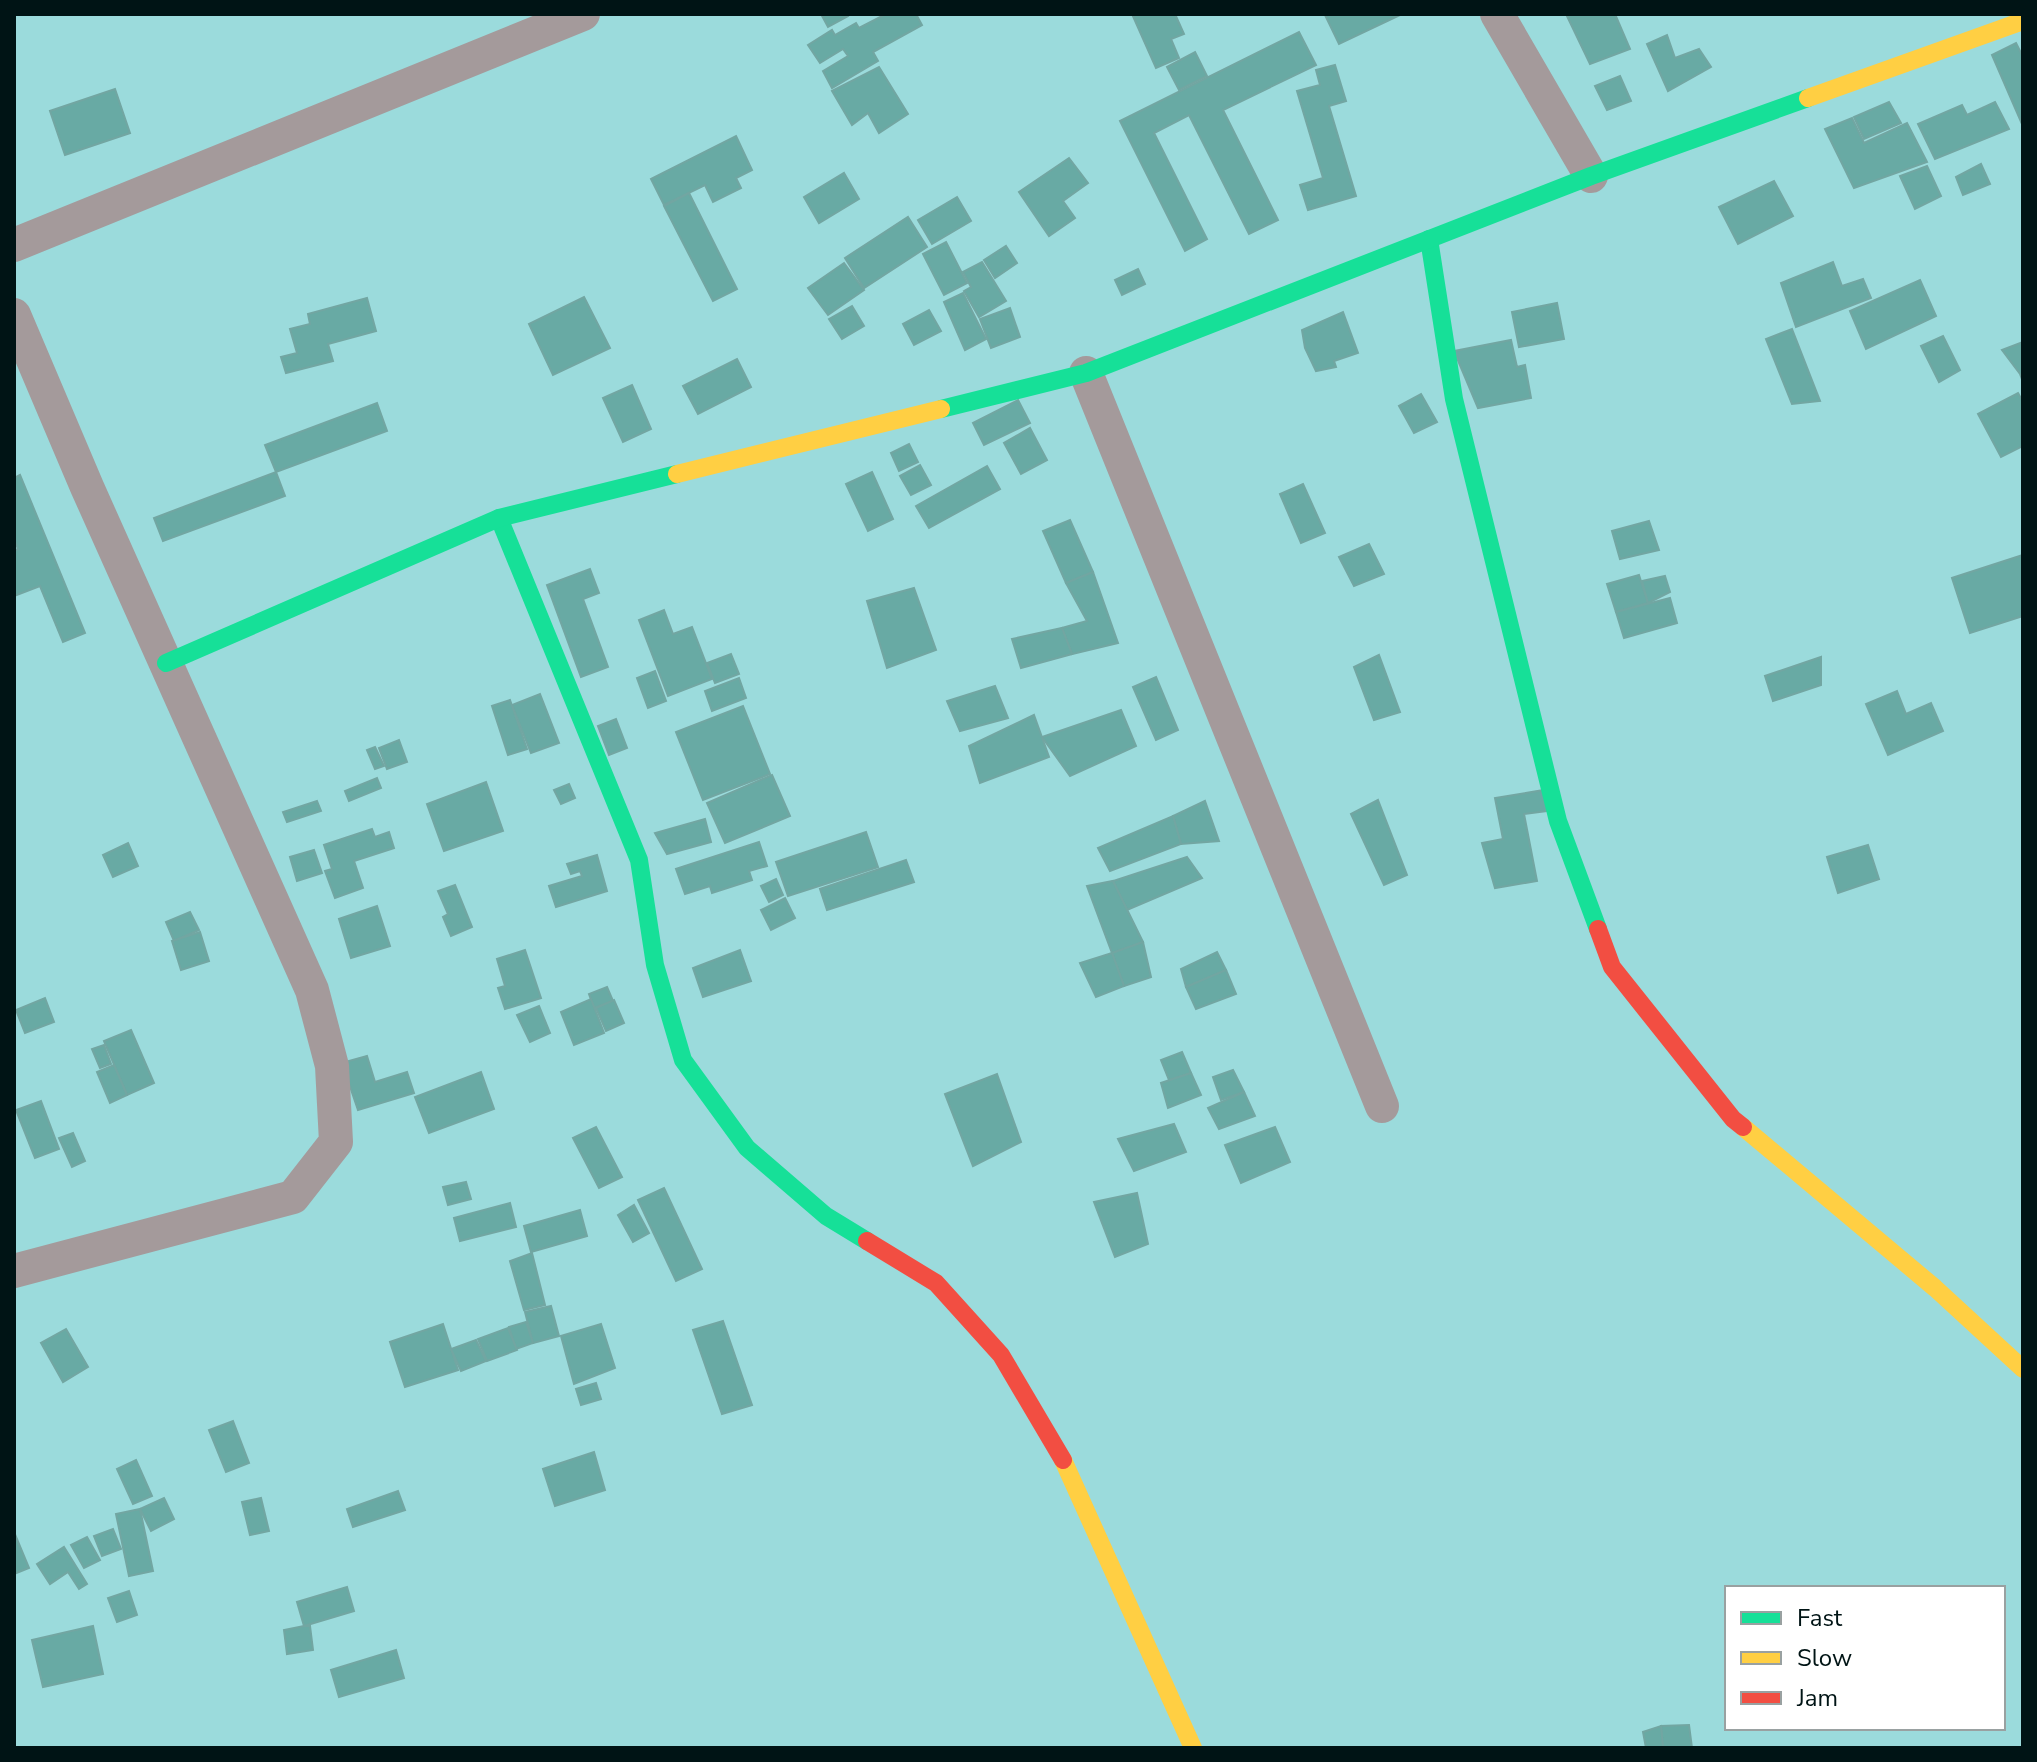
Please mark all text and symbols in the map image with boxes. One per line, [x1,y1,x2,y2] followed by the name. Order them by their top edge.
[1725,1586,2005,1730] legend
[1797,1602,1843,1634] text: Fast
[1797,1642,1852,1674] text: Slow
[1796,1682,1838,1714] text: Jam

